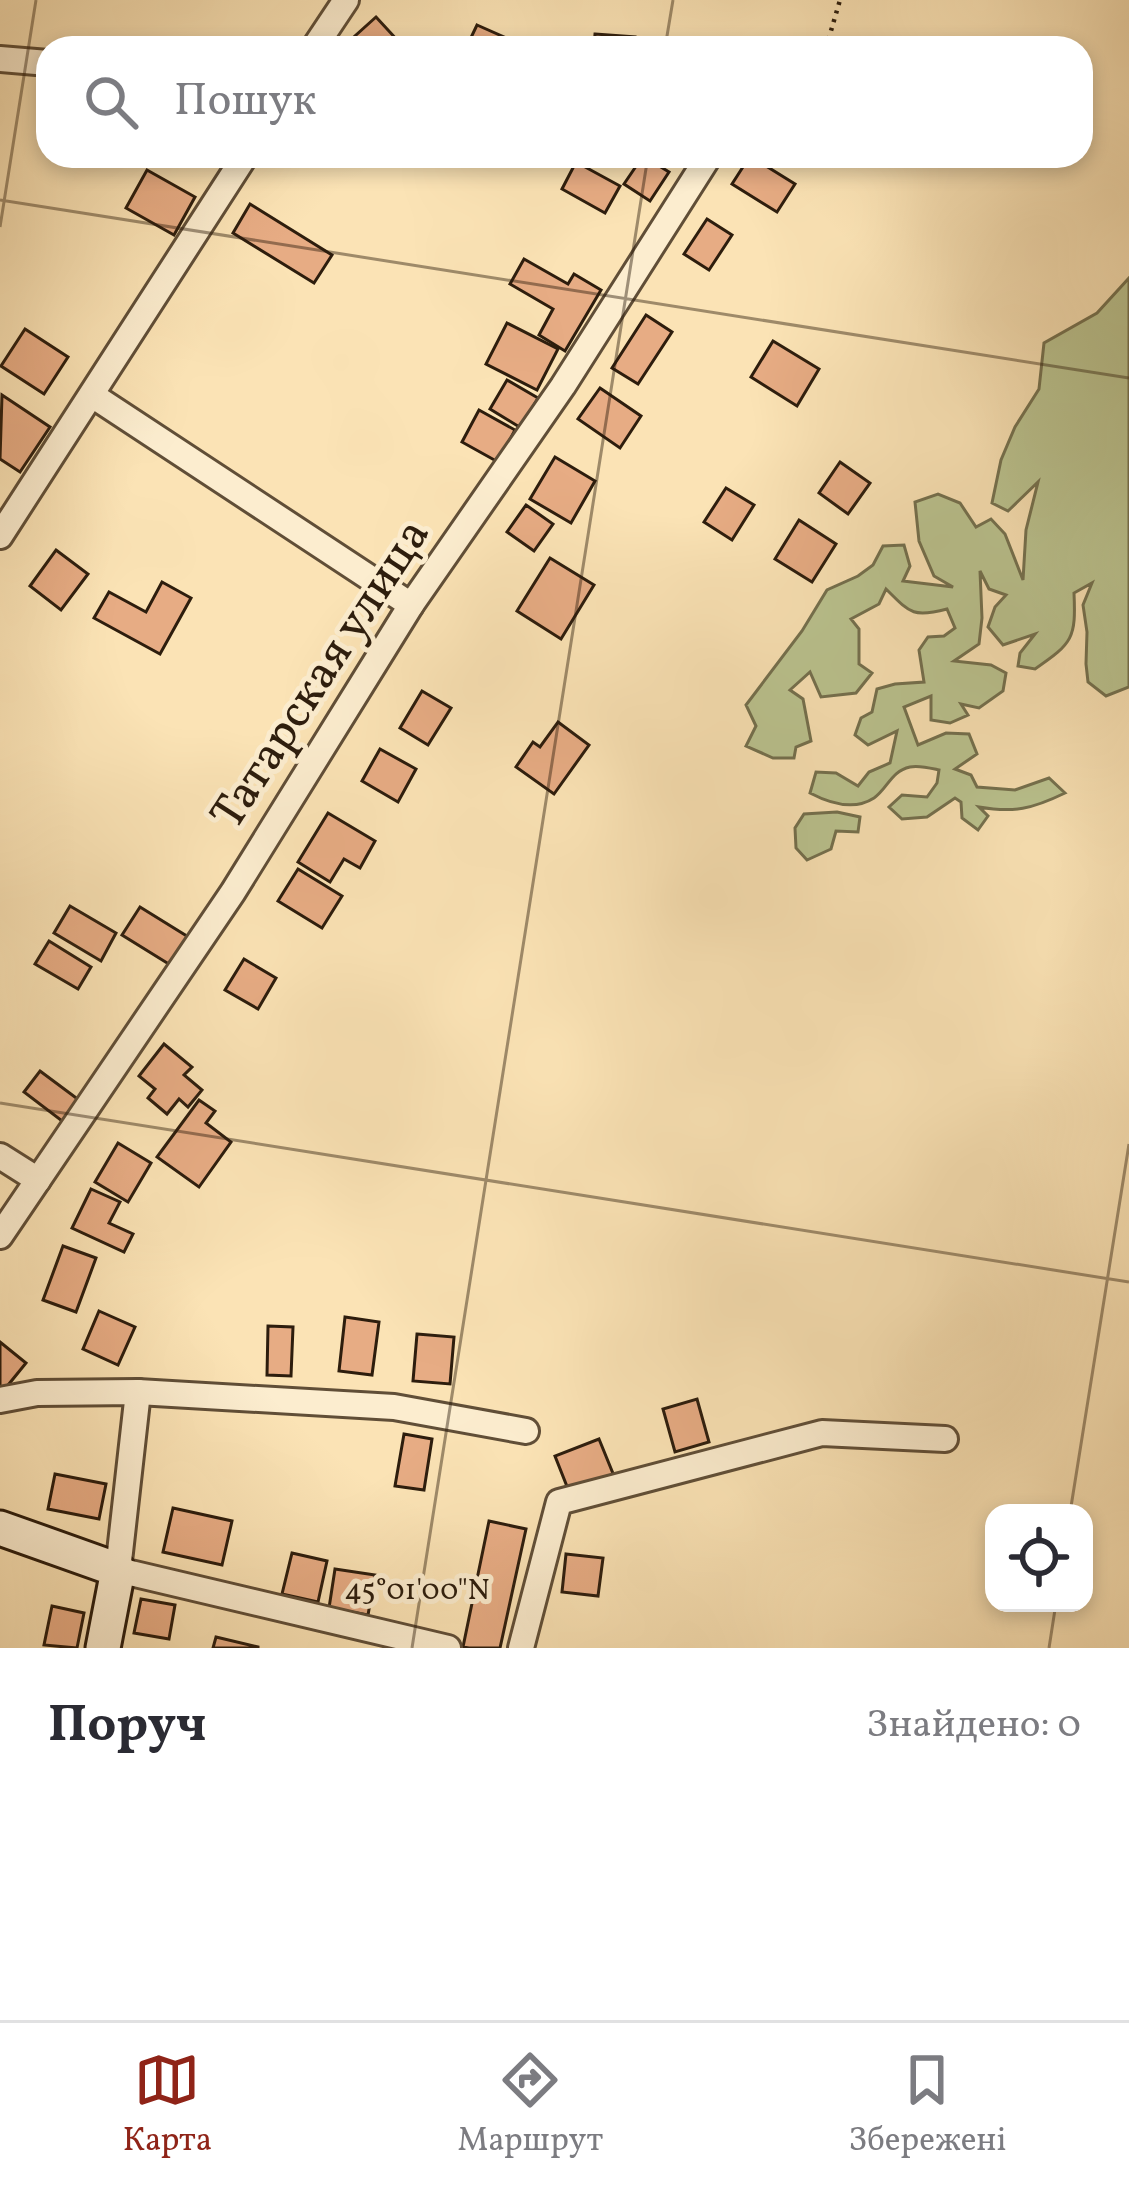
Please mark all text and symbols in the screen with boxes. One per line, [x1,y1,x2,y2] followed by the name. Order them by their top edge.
[36,36,1093,168] search box
[78,69,144,135] icon: search
[174,71,317,134] text: Пошук
[196,506,448,844] street label: Татарская улица
[985,1504,1093,1612] map controls
[985,1504,1093,1612] button: locate
[344,1570,490,1612] text: 45°01'00"N
[48,1691,206,1762] text: Поруч
[866,1699,1081,1753] text: Знайдено: 0
[123,2047,212,2165] tab: Карта
[458,2047,603,2165] tab: Маршрут
[848,2047,1006,2165] tab: Збережені

